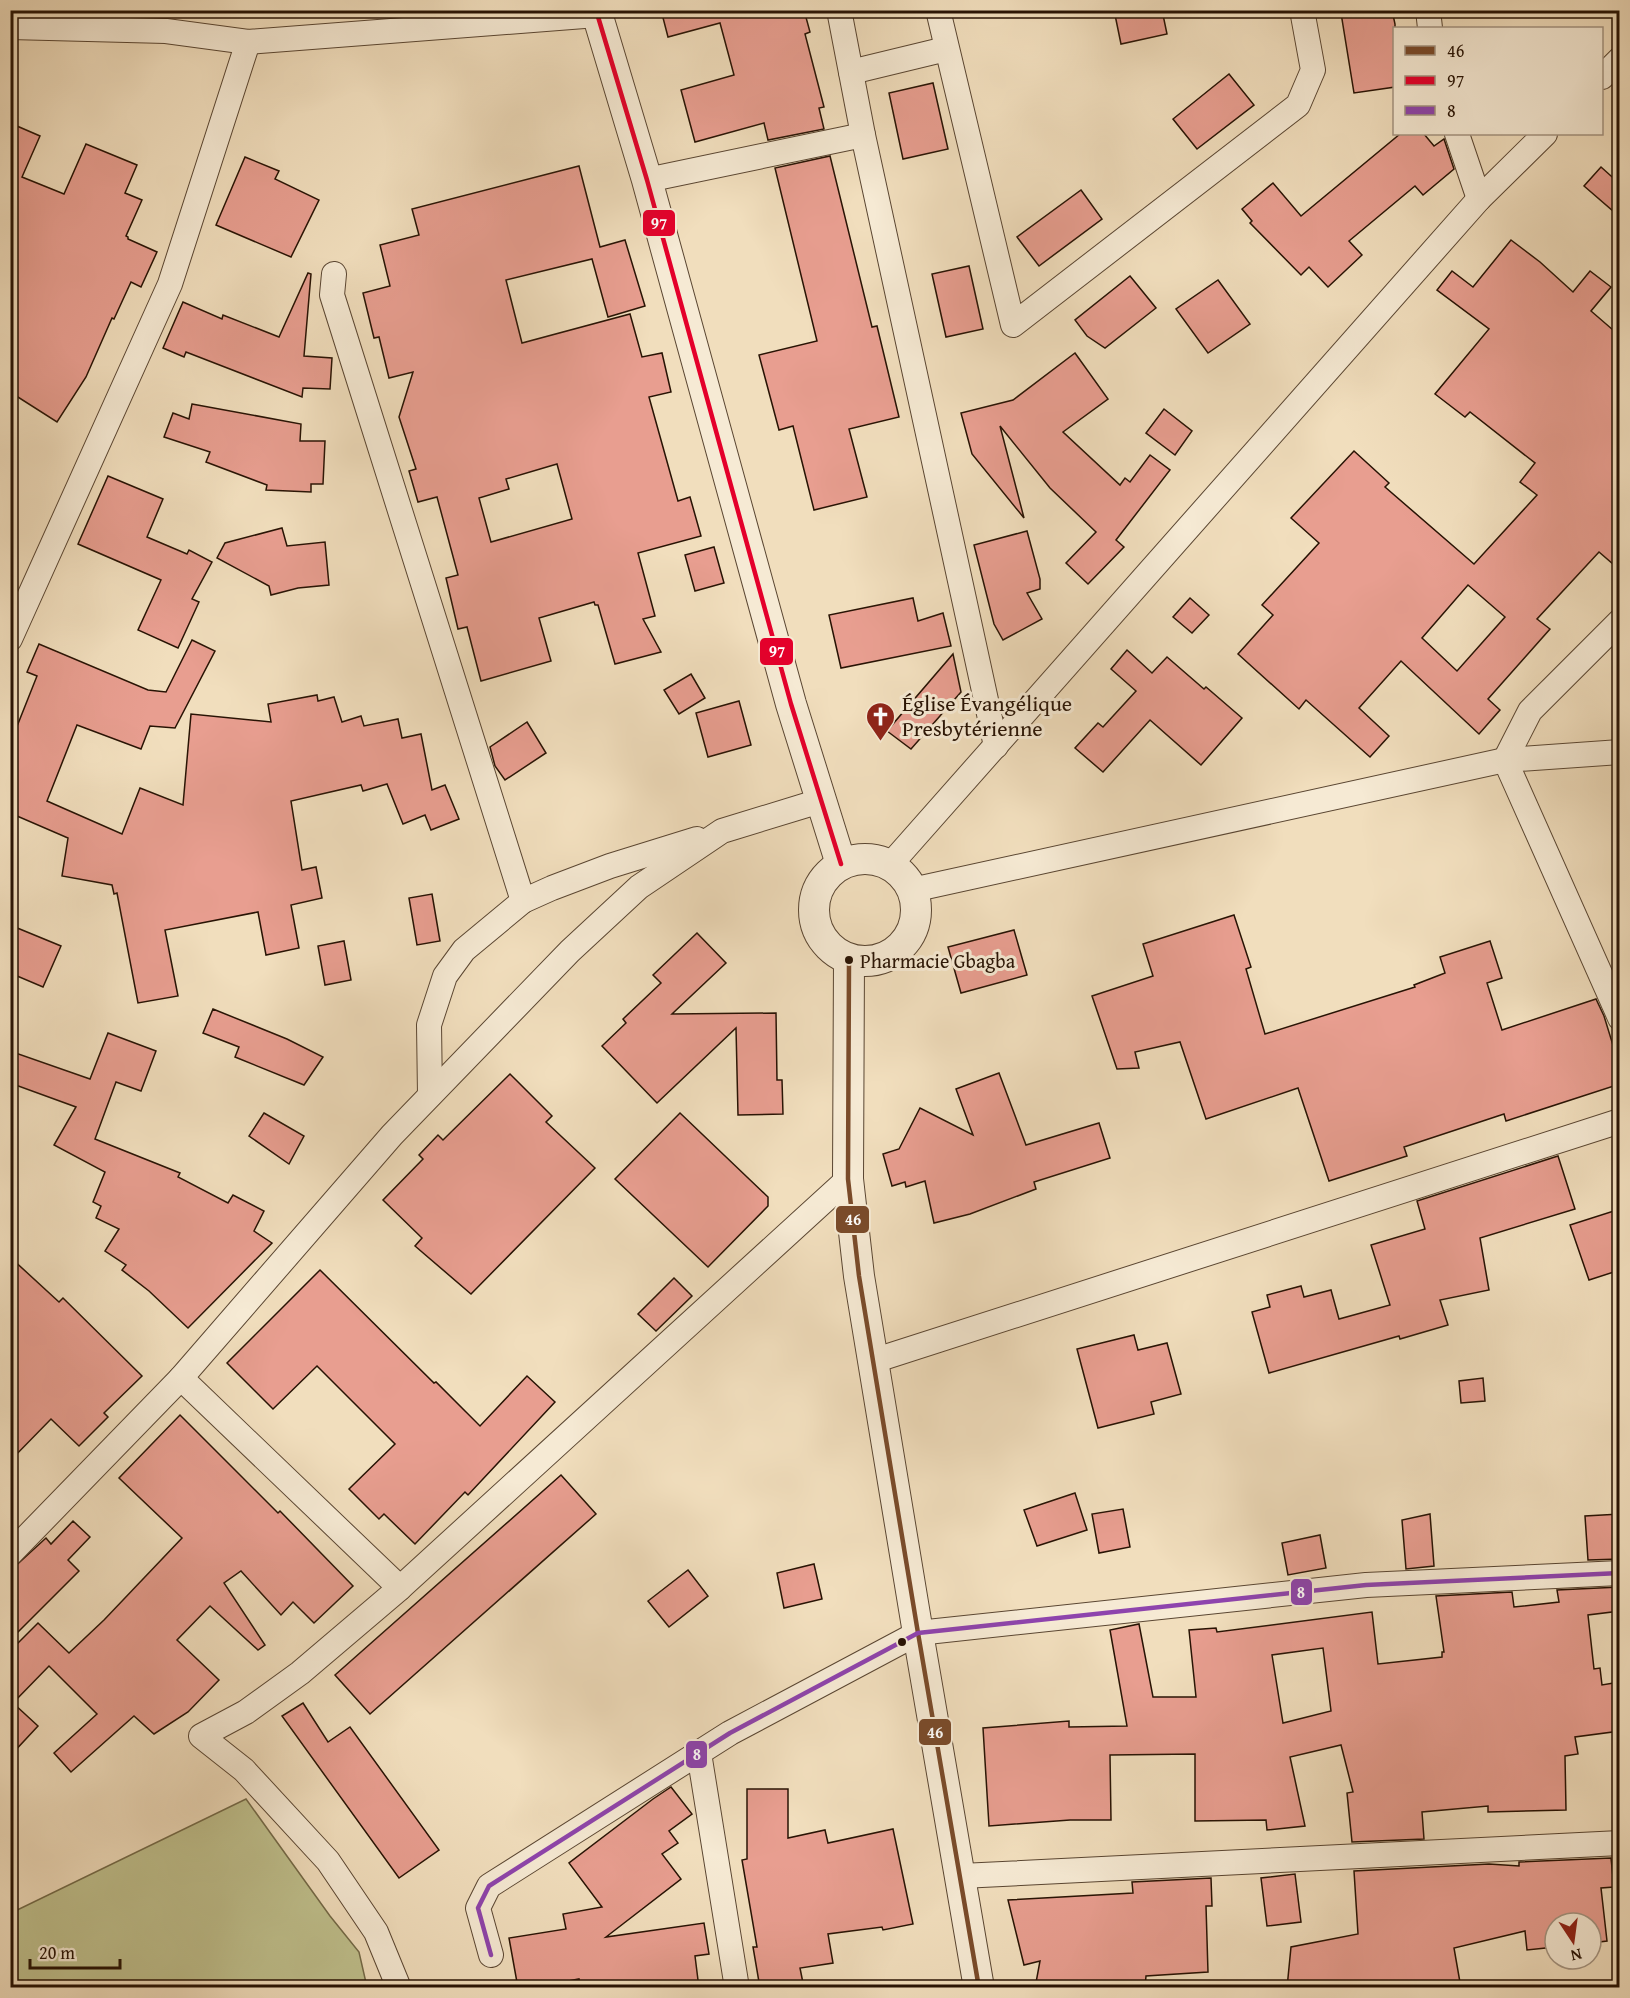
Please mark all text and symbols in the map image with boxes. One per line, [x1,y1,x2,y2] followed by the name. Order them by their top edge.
[1393,27,1603,135] legend
[1447,37,1464,64] text: 46
[1447,67,1464,94] text: 97
[1447,97,1456,124] text: 8
[642,209,676,237] line badge: 97
[651,211,667,235] text: 97
[759,637,794,666] line badge: 97
[769,639,785,663] text: 97
[902,687,1072,744] place label: Église Évangélique Presbytérienne
[865,700,897,742] church icon: Église Évangélique Presbytérienne
[860,946,1016,975] place label: Pharmacie Gbagba
[843,954,855,966] marker: Pharmacie Gbagba
[835,1205,870,1234] line badge: 46
[845,1207,861,1231] text: 46
[1290,1578,1313,1606] line badge: 8
[1297,1580,1305,1604] text: 8
[896,1636,908,1648] unlabelled marker
[918,1718,952,1746] line badge: 46
[927,1720,943,1744] text: 46
[685,1740,708,1769] line badge: 8
[693,1742,701,1766] text: 8
[1543,1911,1603,1971] north arrow
[30,1932,120,1970] scale bar
[39,1939,75,1966] text: 20 m
[1568,1943,1584,1969] text: N

